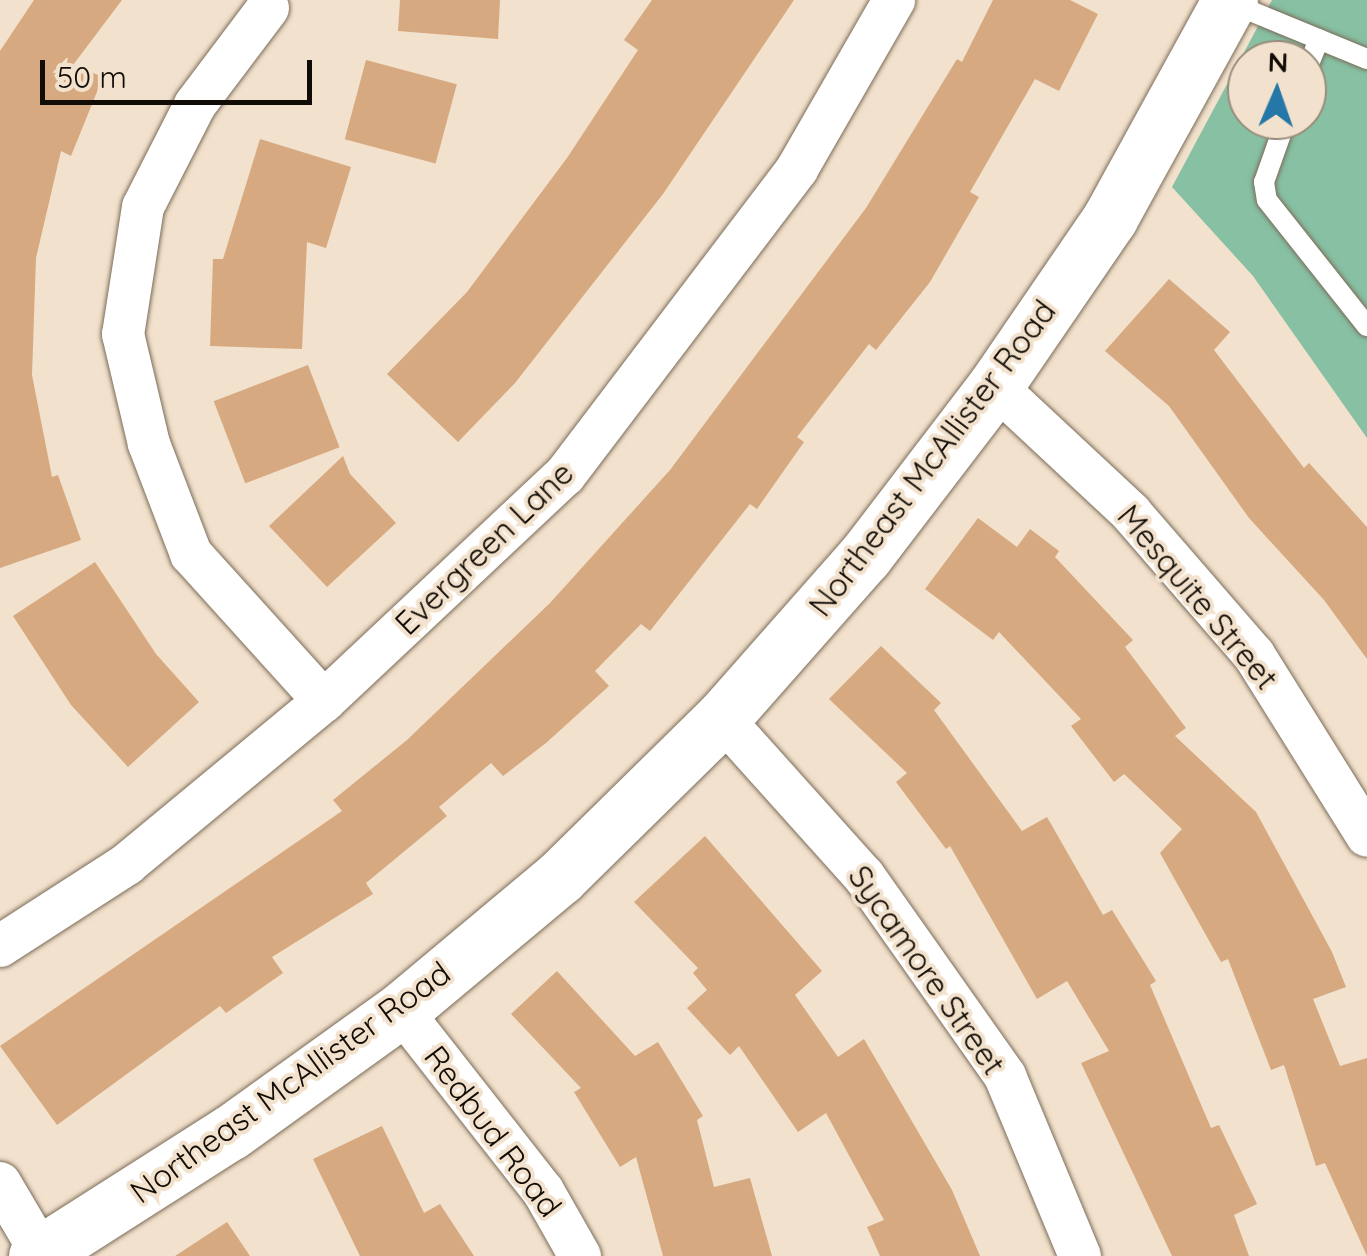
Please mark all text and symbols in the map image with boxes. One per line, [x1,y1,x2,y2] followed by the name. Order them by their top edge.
[45,40,318,102] scale bar
[1227,40,1327,140] north arrow
[1267,44,1289,79] text: N
[57,58,127,96] text: 50 m
[801,292,1063,624] street label: Northeast McAllister Road
[387,453,581,643] street label: Evergreen Lane
[1110,497,1286,697] street label: Mesquite Street
[841,858,1013,1082] street label: Sycamore Street
[123,953,457,1211] street label: Northeast McAllister Road
[416,1038,570,1224] street label: Redbud Road

